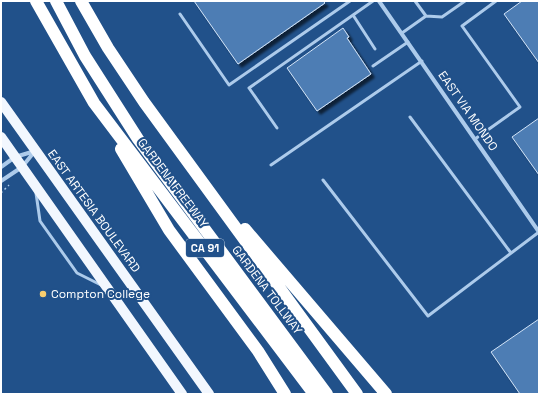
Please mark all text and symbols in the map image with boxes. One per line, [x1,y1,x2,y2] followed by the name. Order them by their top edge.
[434,68,502,154] street label: EAST VIA MONDO
[134,135,212,231] street label: GARDENA FREEWAY
[44,147,144,275] street label: EAST ARTESIA BOULEVARD
[186,239,224,257] road number: CA 91
[228,242,306,338] street label: GARDENA TOLLWAY
[51,286,150,302] place label: Compton College
[38,289,48,299] marker: Compton College

